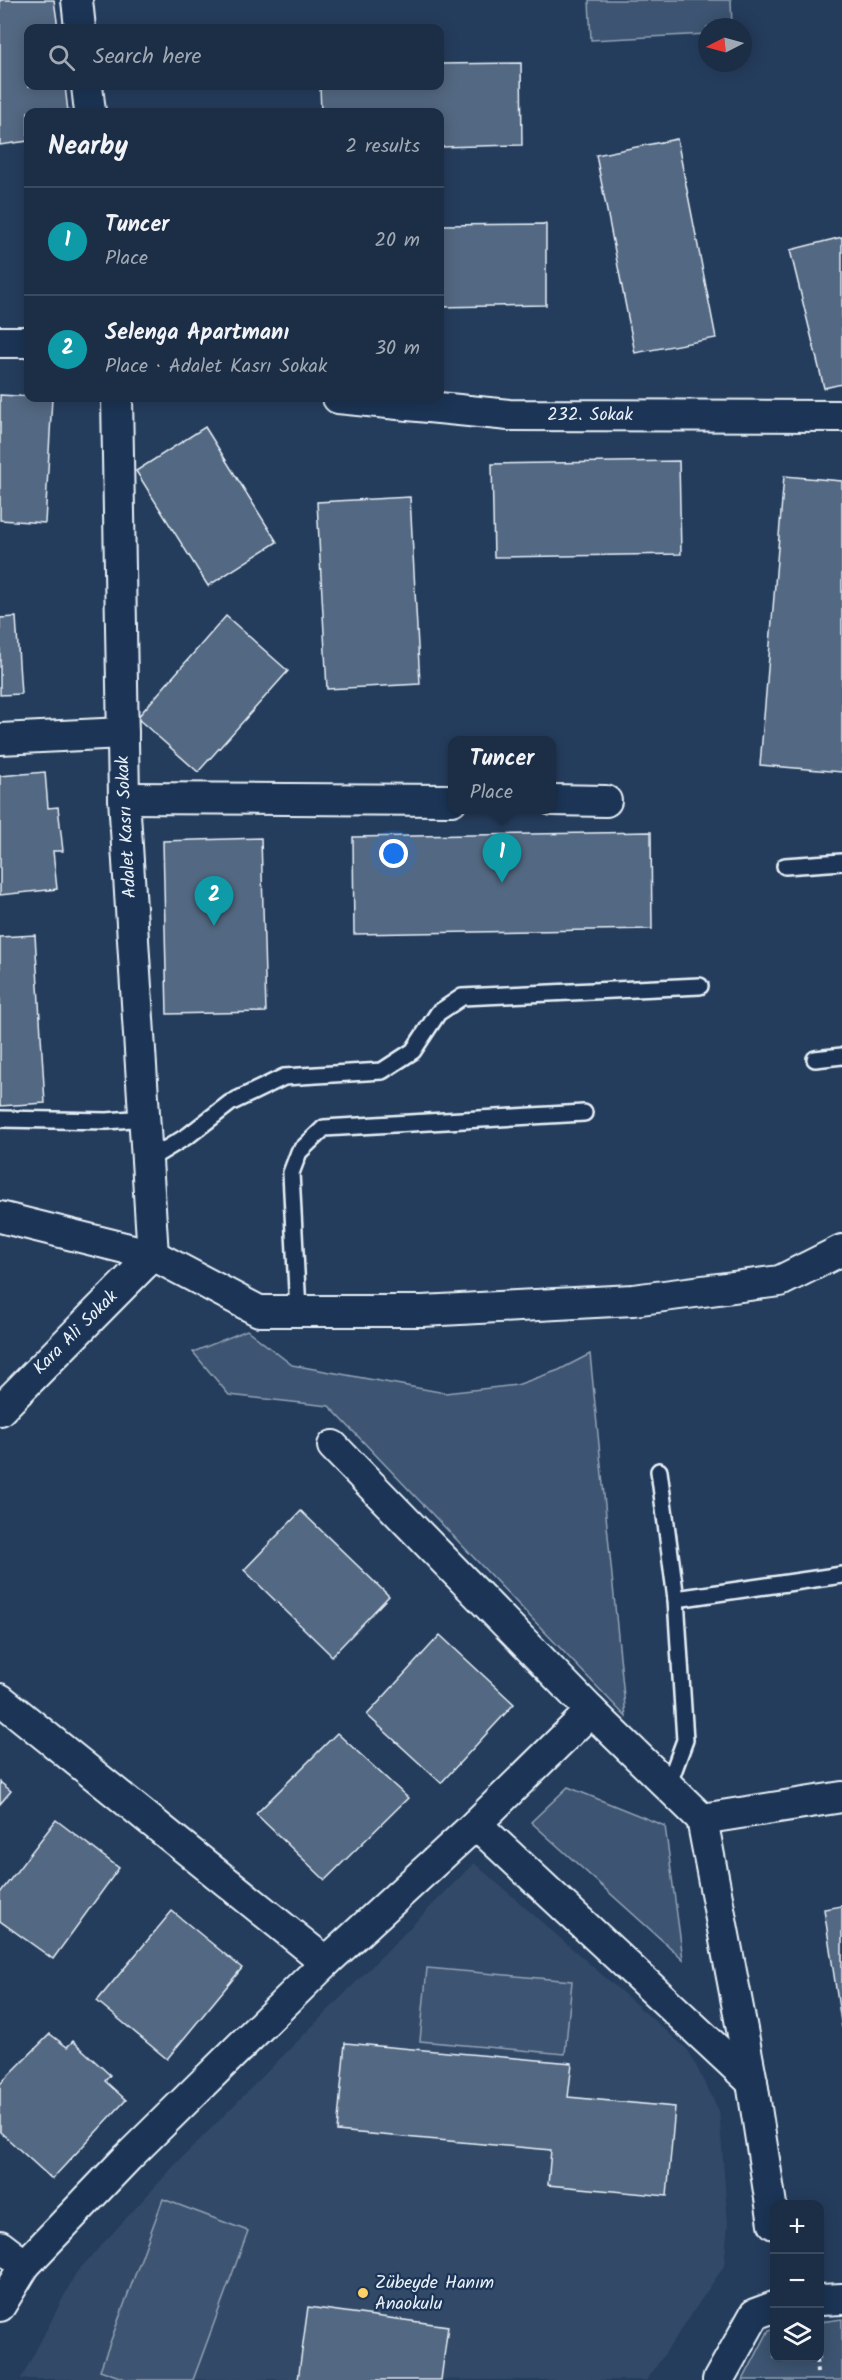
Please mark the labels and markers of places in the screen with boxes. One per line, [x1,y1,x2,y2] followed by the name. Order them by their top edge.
[482,834,522,883] pin: 1
[194,876,234,926] pin: 2
[375,2269,494,2319] place label: Zübeyde Hanım Anaokulu
[356,2286,370,2300] marker: Zübeyde Hanım Anaokulu

